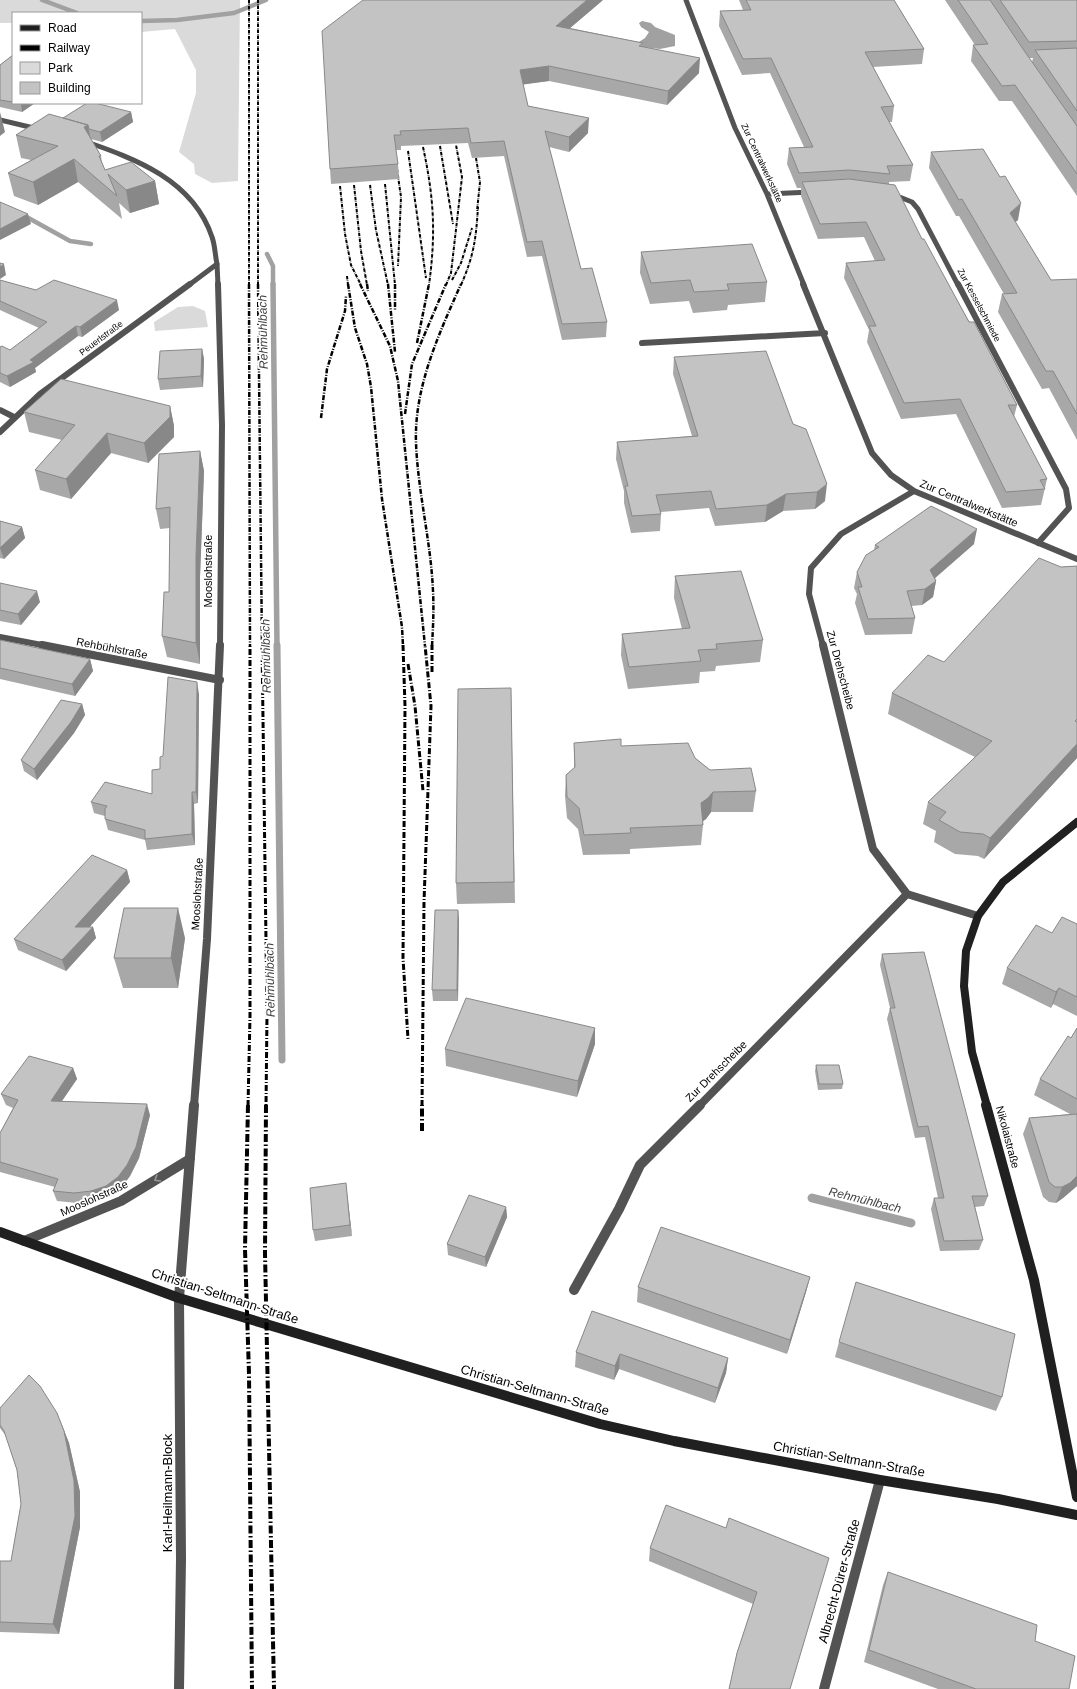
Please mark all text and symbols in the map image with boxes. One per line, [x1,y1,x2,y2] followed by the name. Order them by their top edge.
[12,12,142,104] legend
[48,21,77,35] text: Road
[48,41,90,55] text: Railway
[48,61,74,75] text: Park
[48,81,91,95] text: Building
[739,122,785,204] street label: Zur Centralwerkstätte
[955,267,1003,343] street label: Zur Kesselschmiede
[255,295,271,369] water label: Rehmühlbach
[77,319,125,357] street label: Peuerlstraße
[918,477,1020,529] street label: Zur Centralwerkstätte
[202,535,214,607] street label: Mooslohstraße
[258,619,274,693] water label: Rehmühlbach
[825,629,857,711] street label: Zur Drehscheibe
[75,635,149,661] street label: Rehbühlstraße
[189,857,205,931] street label: Mooslohstraße
[262,943,278,1017] water label: Rehmühlbach
[683,1038,749,1104] street label: Zur Drehscheibe
[994,1104,1022,1170] street label: Nikolaistraße
[154,1175,161,1182] one-way arrow
[58,1178,130,1218] street label: Mooslohstraße
[827,1184,903,1216] water label: Rehmühlbach
[150,1265,300,1327] street label: Christian-Seltmann-Straße
[459,1362,611,1418] street label: Christian-Seltmann-Straße
[160,1433,175,1552] street label: Karl-Heilmann-Block
[772,1438,926,1480] street label: Christian-Seltmann-Straße
[815,1517,863,1645] street label: Albrecht-Dürer-Straße

